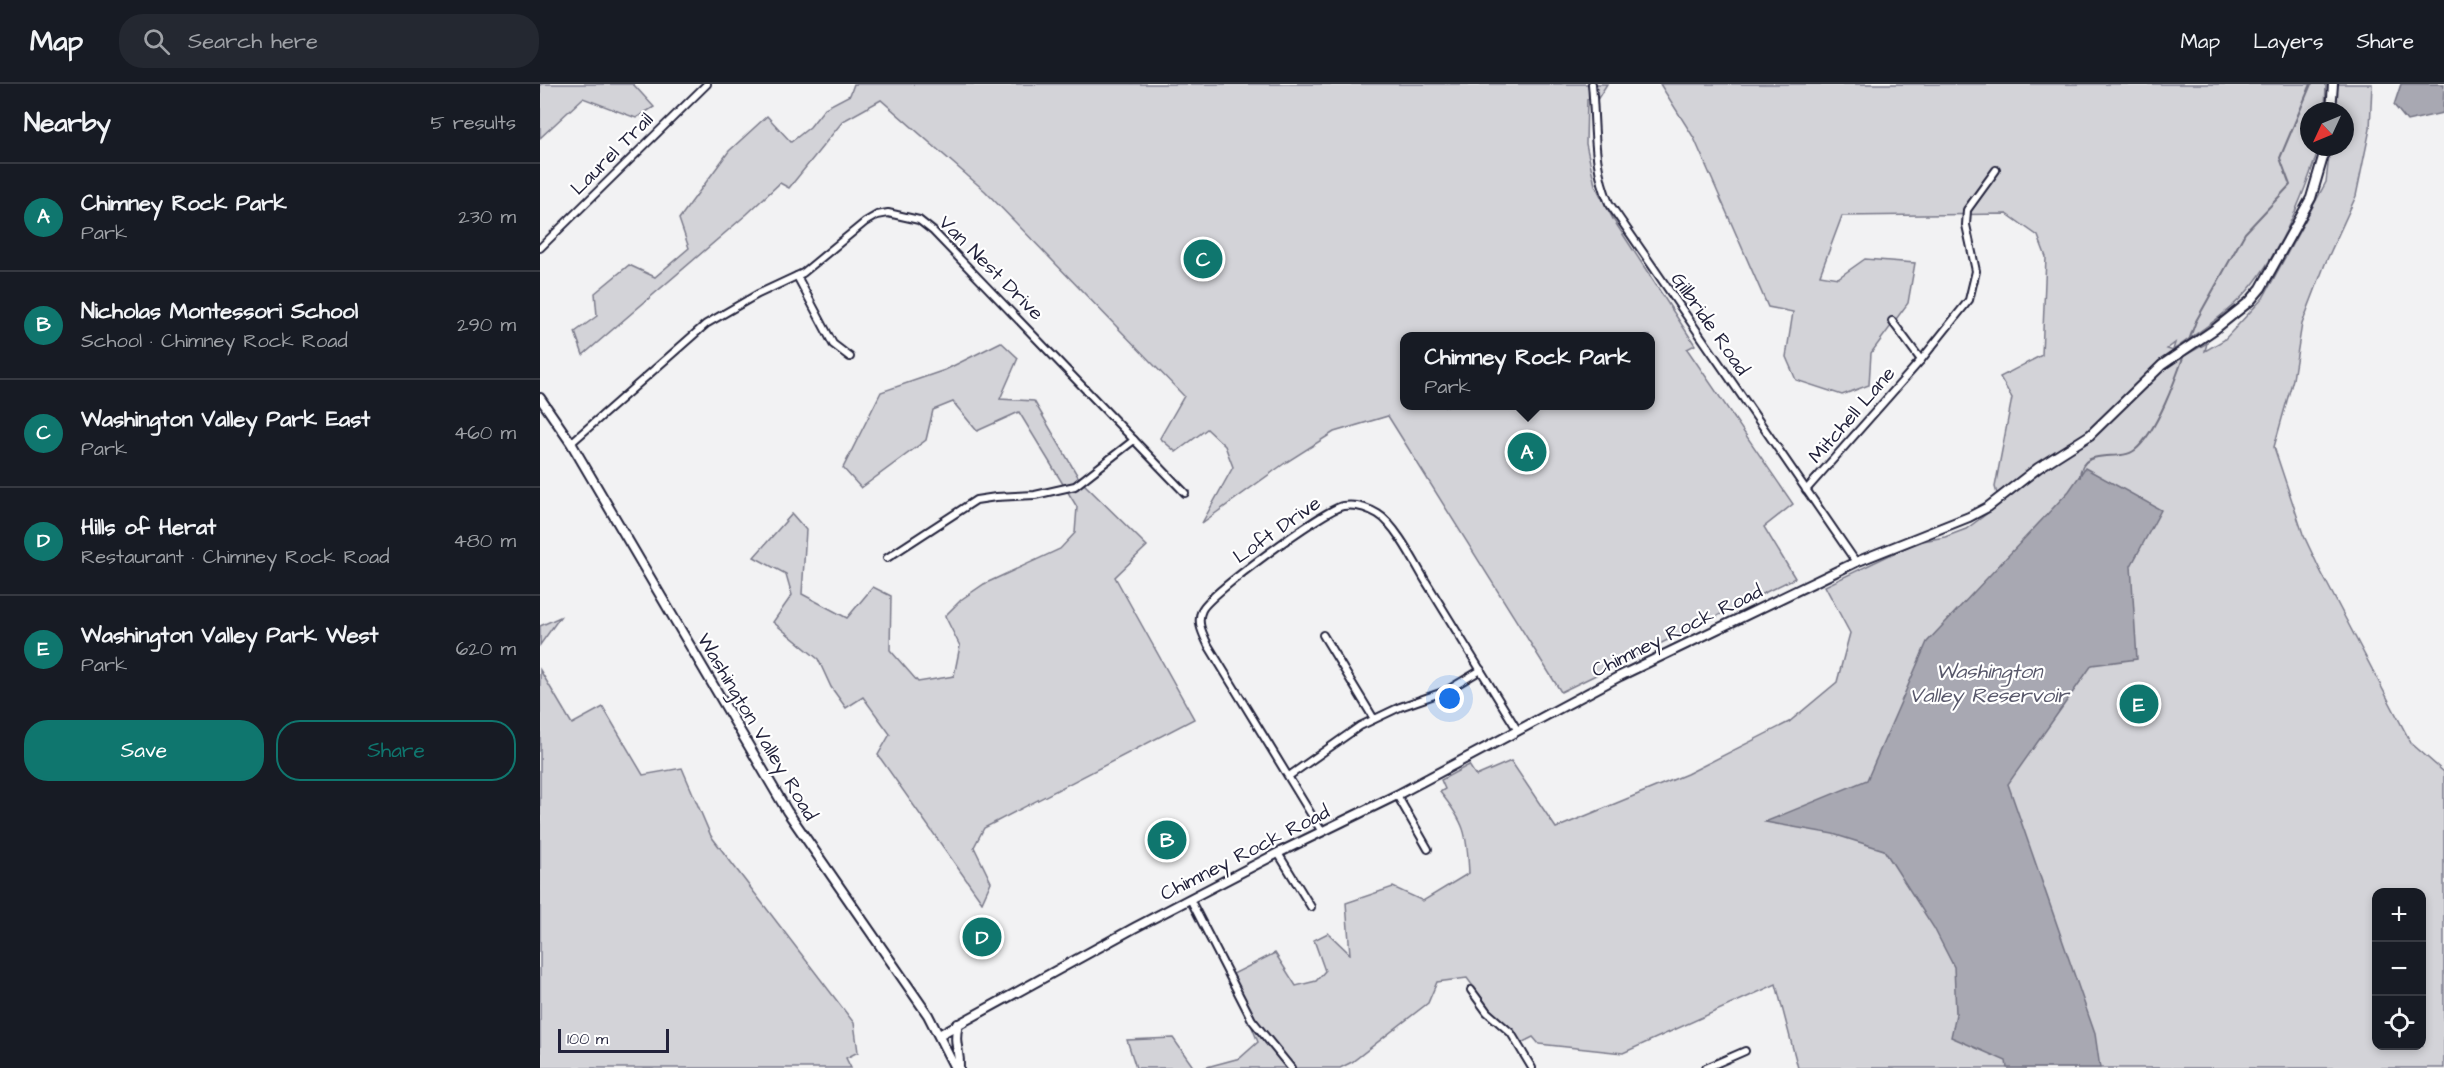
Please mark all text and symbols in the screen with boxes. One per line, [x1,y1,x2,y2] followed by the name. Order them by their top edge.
[119,14,539,68] search box
[30,22,83,61] text: Map
[140,25,173,58] icon: search
[188,26,318,57] text: Search here
[2180,27,2220,56] text: Map
[2253,27,2323,56] text: Layers
[2356,27,2414,56] text: Share
[2300,102,2354,156] north arrow
[24,105,111,141] text: Nearby
[564,106,660,202] street label: Laurel Trail
[431,109,516,137] text: 5 results
[81,188,287,219] text: Chimney Rock Park
[37,203,50,231] text: A
[458,203,516,231] text: 230 m
[932,209,1050,327] street label: Van Nest Drive
[81,219,127,247] text: Park
[1184,236,1222,282] pin: C
[1664,267,1756,381] street label: Gilbride Road
[81,296,358,327] text: Nicholas Montessori School
[36,311,51,339] text: B
[457,311,516,339] text: 290 m
[81,327,348,355] text: School · Chimney Rock Road
[1400,332,1655,410] popup
[1425,342,1630,373] text: Chimney Rock Park
[1802,360,1902,470] street label: Mitchell Lane
[1425,373,1471,401] text: Park
[81,404,370,435] text: Washington Valley Park East
[36,419,51,447] text: C
[454,419,516,447] text: 460 m
[1508,430,1546,475] pin: A
[81,435,127,463] text: Park
[1227,489,1327,571] street label: Loft Drive
[81,512,216,543] text: Hills of Herat
[37,527,50,555] text: D
[453,527,516,555] text: 480 m
[81,543,390,571] text: Restaurant · Chimney Rock Road
[1587,577,1768,685] street label: Chimney Rock Road
[81,620,378,651] text: Washington Valley Park West
[689,628,824,827] street label: Washington Valley Road
[38,635,49,663] text: E
[456,635,516,663] text: 620 m
[81,651,127,679] text: Park
[1909,657,2071,711] water label: Washington Valley Reservoir
[2120,682,2158,726] pin: E
[1435,684,1464,713] your location
[24,720,264,781] button: Save
[276,720,516,781] button: Share
[1155,798,1335,909] street label: Chimney Rock Road
[1148,818,1186,862] pin: B
[2372,888,2426,1050] map controls
[2372,888,2426,942] button: +
[962,914,1002,960] pin: D
[2372,942,2426,996] button: −
[2372,996,2426,1050] button: locate
[558,1026,669,1054] scale bar
[567,1028,608,1050] text: 100 m

